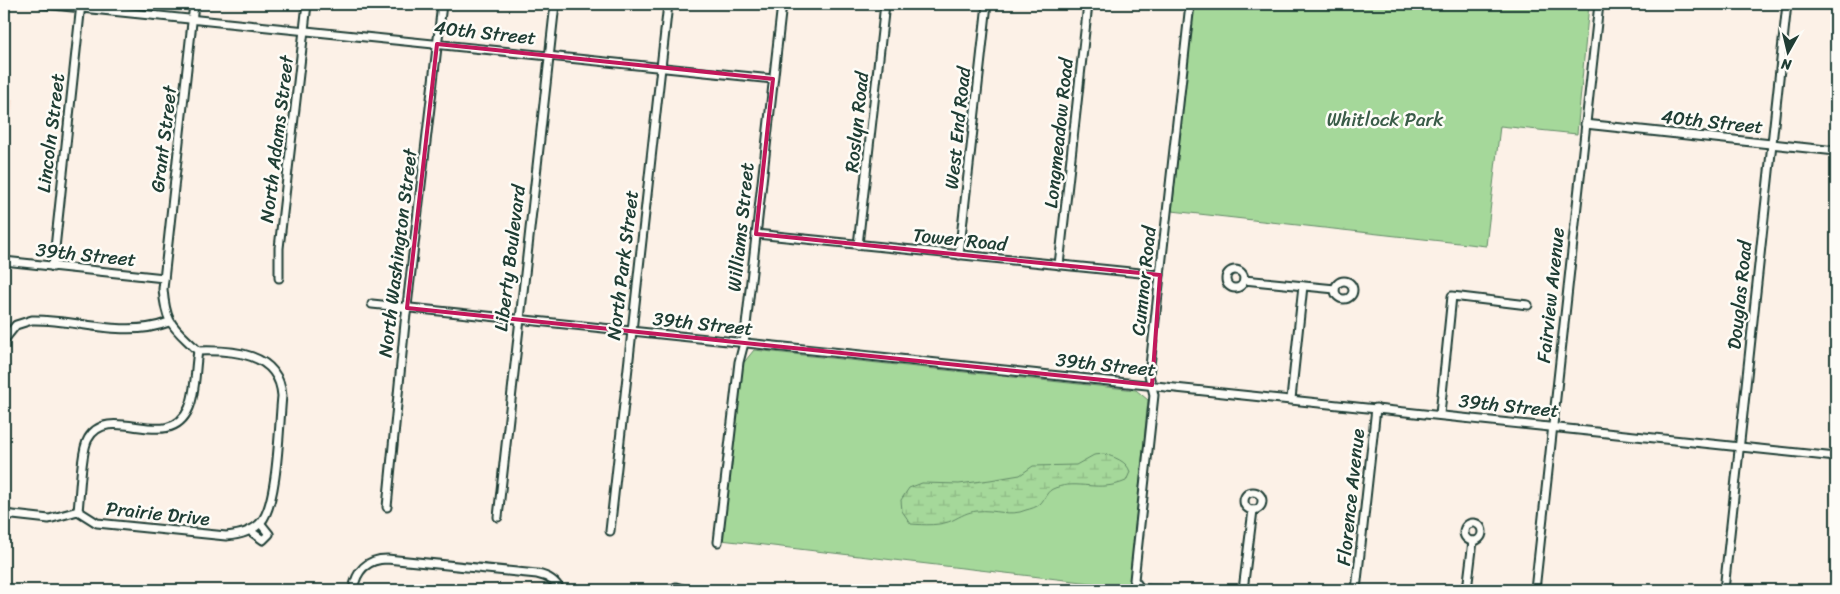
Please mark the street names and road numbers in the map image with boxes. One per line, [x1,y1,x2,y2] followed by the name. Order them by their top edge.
[432,11,538,54] street label: 40th Street
[250,52,303,225] street label: North Adams Street
[1034,54,1083,210] street label: Longmeadow Road
[935,64,980,191] street label: West End Road
[835,69,878,174] street label: Roslyn Road
[27,72,74,195] street label: Lincoln Street
[141,83,187,194] street label: Grant Street
[1659,100,1765,143] street label: 40th Street
[368,146,427,359] street label: North Washington Street
[717,161,764,293] street label: Williams Street
[484,182,535,333] street label: Liberty Boulevard
[597,188,648,342] street label: North Park Street
[911,218,1011,261] street label: Tower Road
[1121,223,1166,337] street label: Cumnor Road
[1527,225,1574,364] street label: Fairview Avenue
[34,233,138,276] street label: 39th Street
[1717,237,1762,351] street label: Douglas Road
[651,302,755,345] street label: 39th Street
[1054,343,1158,386] street label: 39th Street
[1457,384,1561,427] street label: 39th Street
[1327,427,1374,567] street label: Florence Avenue
[104,492,212,535] street label: Prairie Drive

